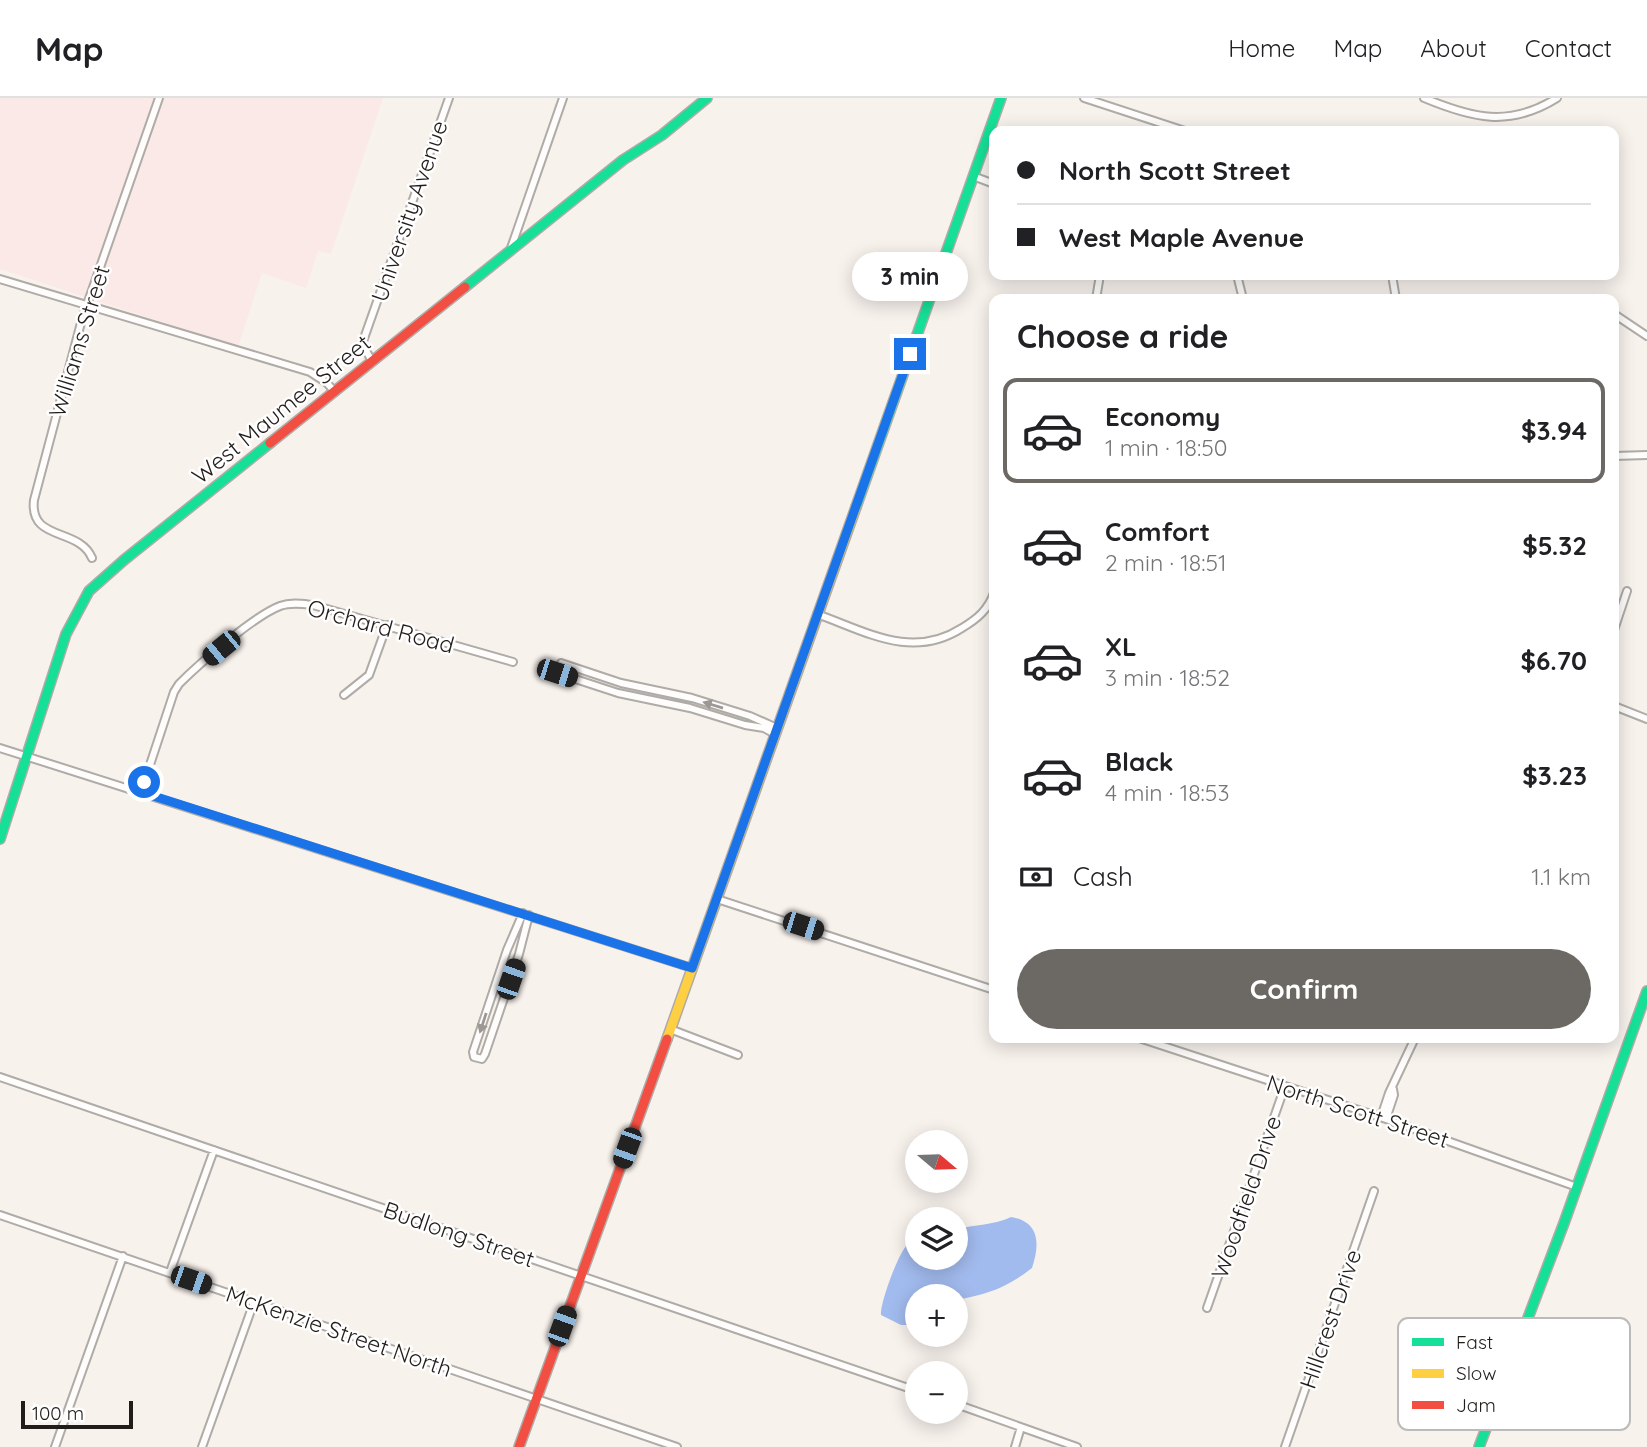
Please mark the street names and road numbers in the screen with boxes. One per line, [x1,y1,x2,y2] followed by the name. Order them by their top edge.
[364,116,454,306] street label: University Avenue
[42,261,116,421] street label: Williams Street
[186,328,376,490] street label: West Maumee Street
[305,593,457,659] street label: Orchard Road
[1263,1068,1453,1154] street label: North Scott Street
[1205,1112,1287,1282] street label: Woodfield Drive
[380,1195,538,1273] street label: Budlong Street
[1293,1246,1367,1392] street label: Hillcrest Drive
[222,1279,456,1383] street label: McKenzie Street North

